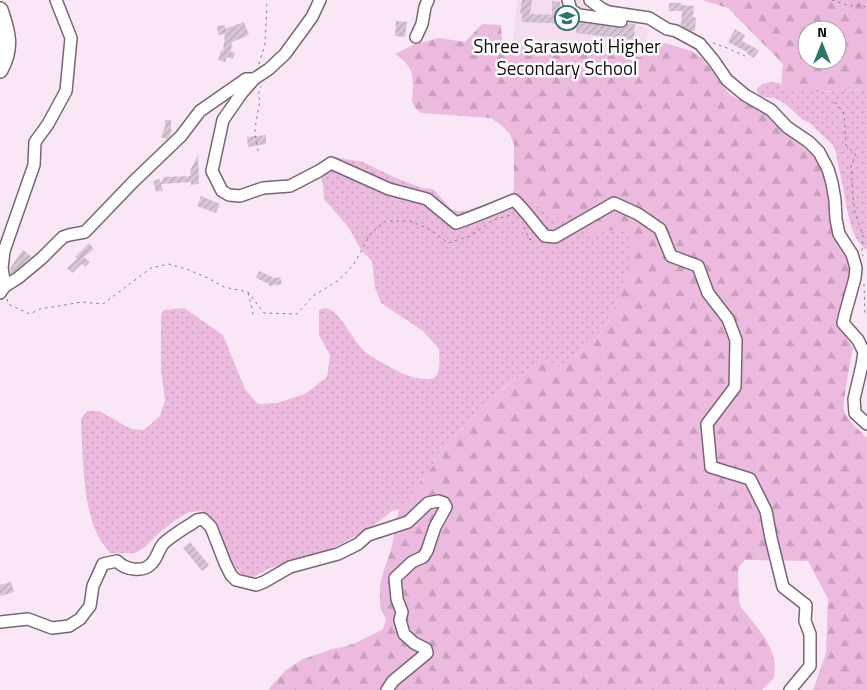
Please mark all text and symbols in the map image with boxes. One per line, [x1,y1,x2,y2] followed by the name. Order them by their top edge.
[554,5,580,31] school or university icon: Shree Saraswoti Higher Secondary School
[797,20,847,70] north arrow
[817,21,827,42] text: N
[473,31,661,82] place label: Shree Saraswoti Higher Secondary School

